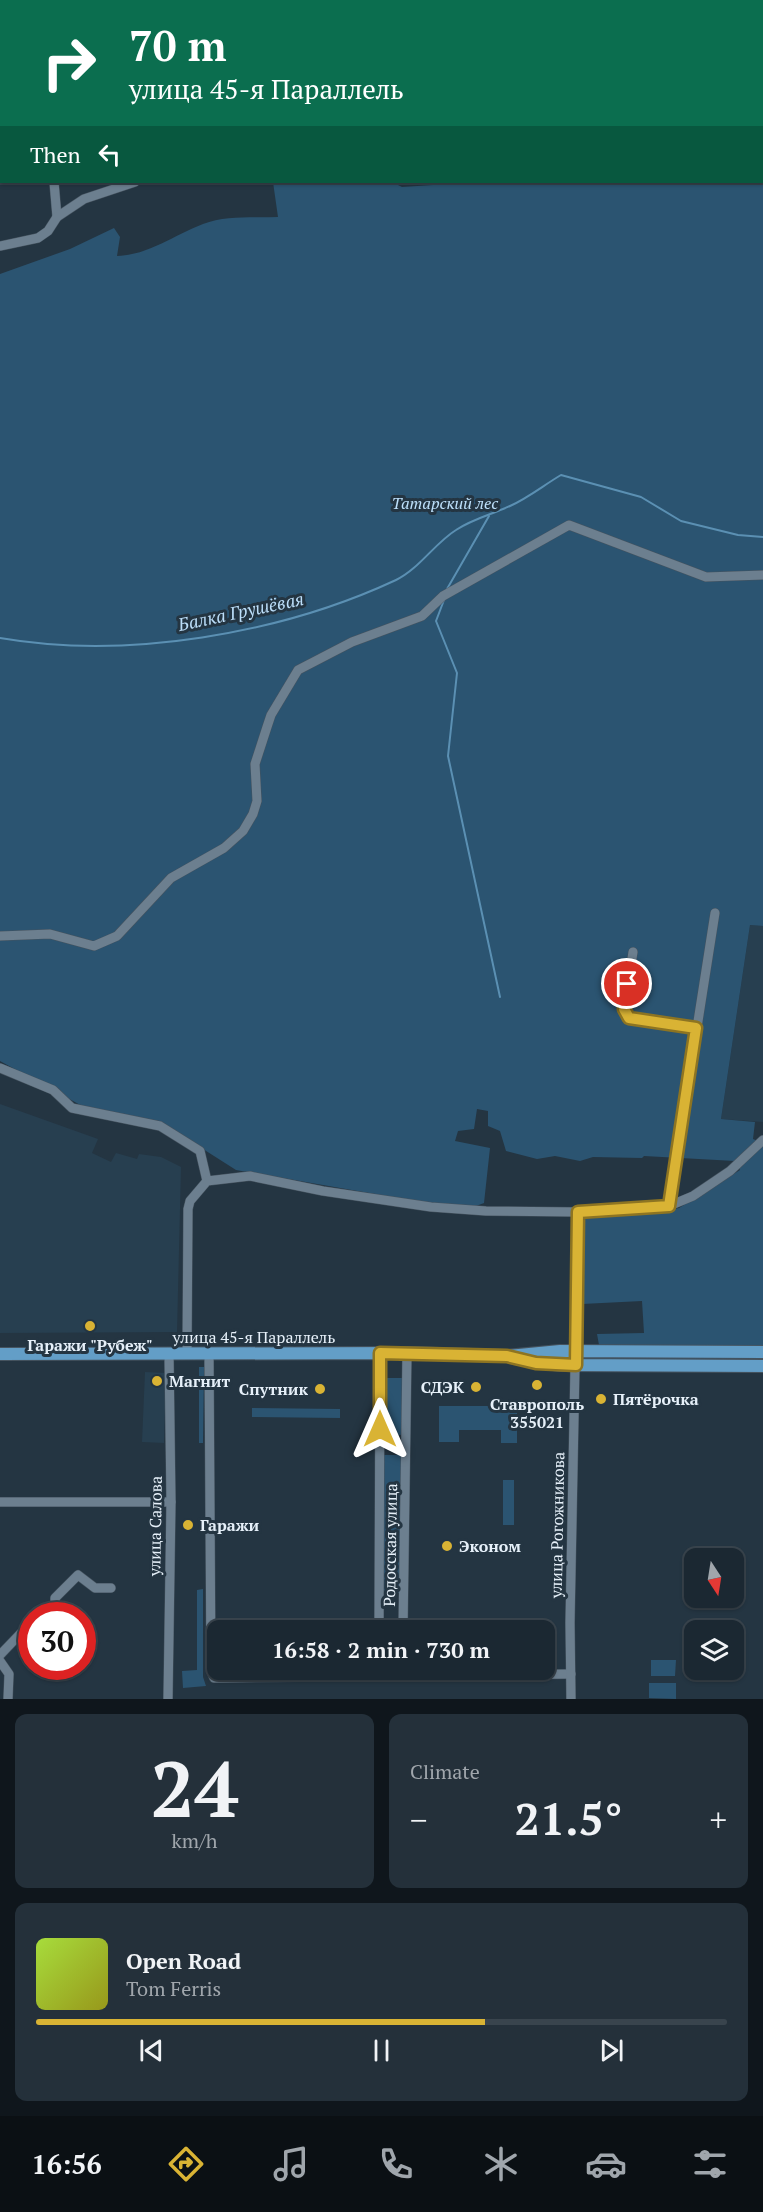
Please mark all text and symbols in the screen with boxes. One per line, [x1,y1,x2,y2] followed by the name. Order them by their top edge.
[129,17,227,73] text: 70 m
[30,24,108,102] icon: right
[129,71,404,107] text: улица 45-я Параллель
[93,138,126,171] icon: left
[30,140,81,169] text: Then
[392,492,498,514] park label: Татарский лес
[175,586,306,636] water label: Балка Грушёвая
[601,958,652,1009] pin
[610,967,643,1000] icon: arrive
[83,1319,97,1333] marker: Гаражи "Рубеж"
[172,1326,335,1348] street label: улица 45-я Параллель
[27,1334,153,1356] place label: Гаражи "Рубеж"
[169,1370,231,1392] place label: Магнит
[150,1374,164,1388] marker: Магнит
[421,1376,465,1398] place label: СДЭК
[239,1378,308,1400] place label: Спутник
[530,1378,544,1392] marker: Ставрополь 355021
[469,1380,483,1394] marker: СДЭК
[313,1382,327,1396] marker: Спутник
[613,1388,699,1410] place label: Пятёрочка
[594,1392,608,1406] marker: Пятёрочка
[490,1393,584,1433] place label: Ставрополь 355021
[348,1397,412,1461] position arrow
[545,1452,569,1599] street label: улица Рогожникова
[143,1476,167,1577] street label: улица Салова
[378,1483,402,1607] street label: Родосская улица
[200,1514,260,1536] place label: Гаражи
[181,1518,195,1532] marker: Гаражи
[459,1535,521,1557] place label: Эконом
[440,1539,454,1553] marker: Эконом
[684,1548,744,1608] north arrow
[684,1548,744,1680] map controls
[18,1602,96,1680] speed limit sign: 30
[684,1620,744,1680] button: layers
[272,1635,490,1664] text: 16:58 · 2 min · 730 m
[150,1736,239,1839] text: 24
[410,1758,480,1785] text: Climate
[514,1788,623,1848] text: 21.5°
[410,1798,428,1841] text: −
[709,1798,727,1841] text: +
[171,1827,218,1854] text: km/h
[126,1946,241,1975] text: Open Road
[126,1975,221,2002] text: Tom Ferris
[135,2034,168,2067] icon: previous
[365,2034,398,2067] icon: pause
[595,2034,628,2067] icon: next
[165,2143,207,2185] icon: directions
[270,2143,312,2185] icon: music
[375,2143,417,2185] icon: phone
[480,2143,522,2185] icon: climate
[585,2143,627,2185] icon: car
[689,2143,731,2185] icon: filters
[31,2146,102,2182] text: 16:56

